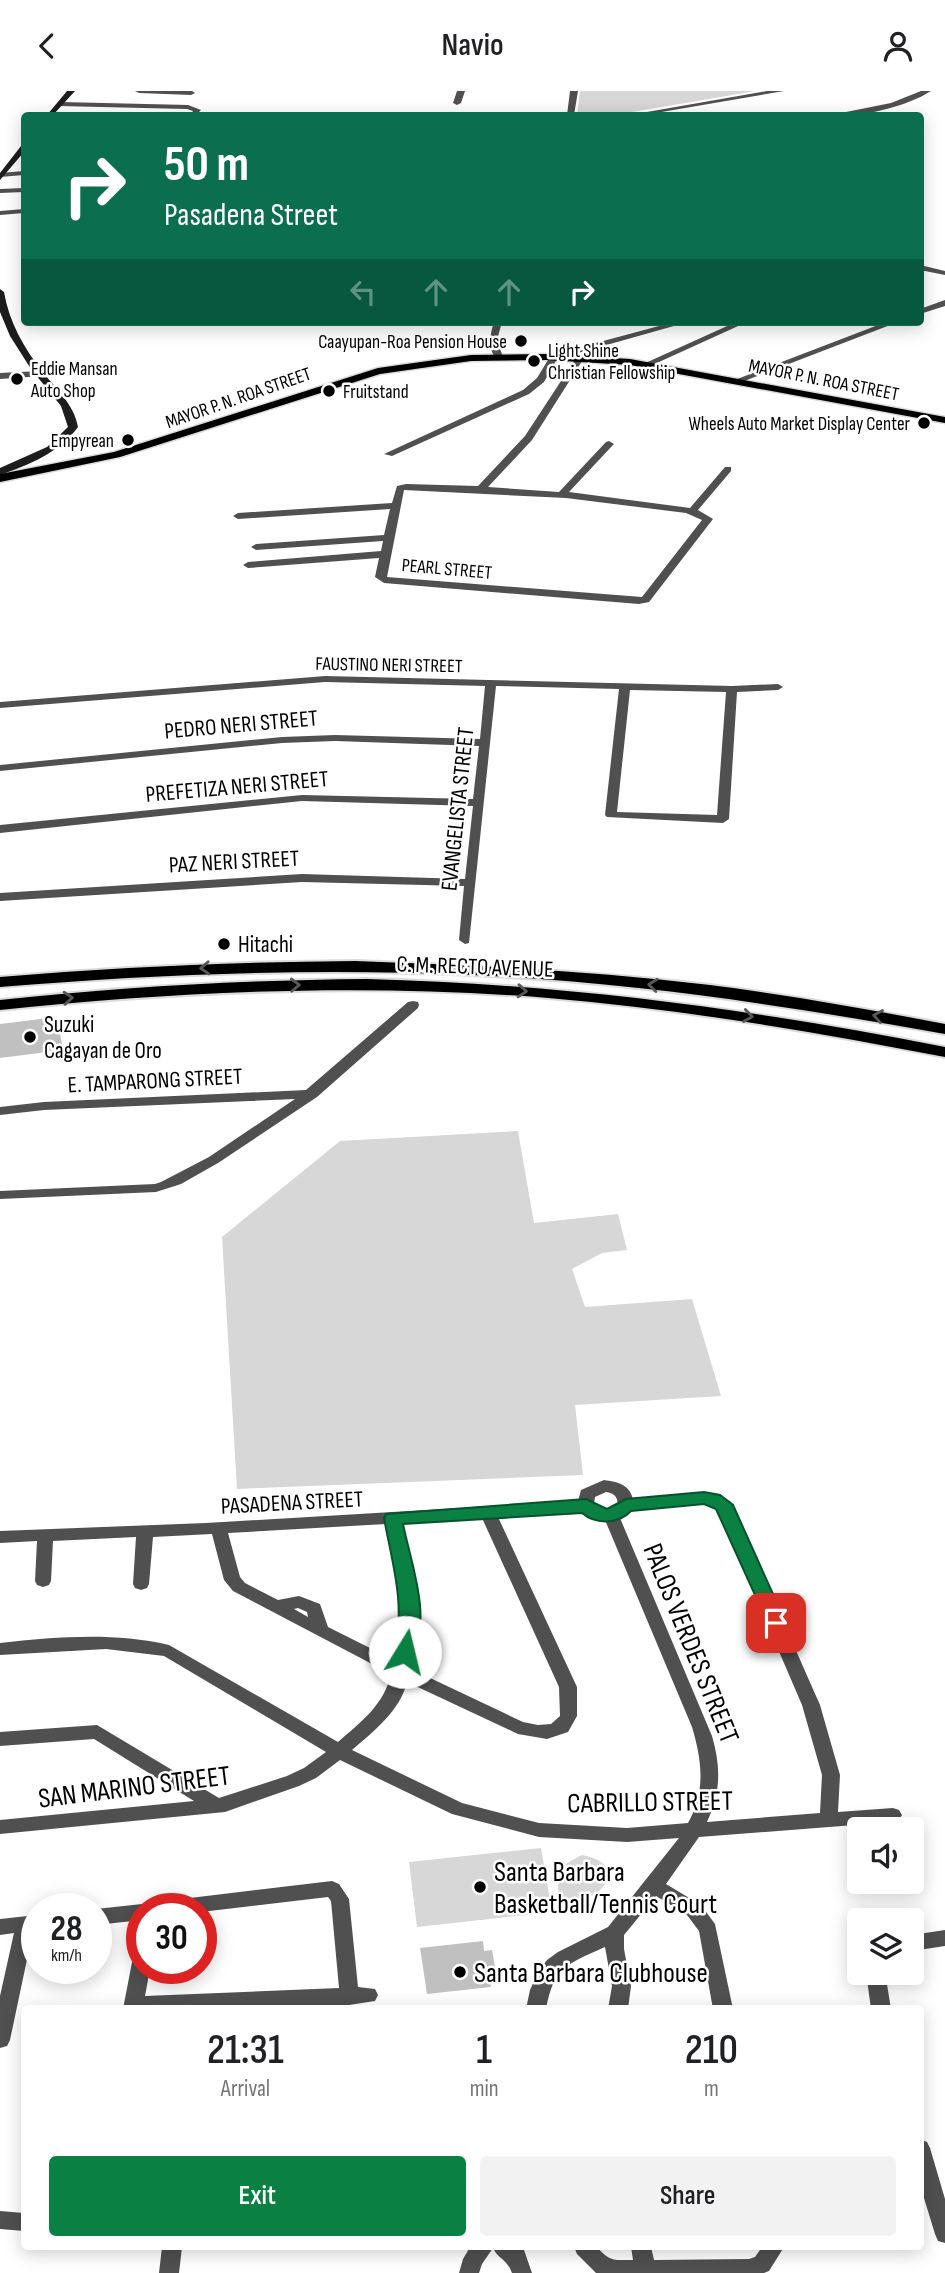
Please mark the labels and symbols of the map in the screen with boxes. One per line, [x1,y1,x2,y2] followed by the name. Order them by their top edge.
[318,331,507,354] place label: Caayupan-Roa Pension House
[513,333,529,349] marker: Caayupan-Roa Pension House
[548,340,675,385] place label: Light Shine Christian Fellowship
[526,353,542,369] marker: Light Shine Christian Fellowship
[747,355,901,406] street label: MAYOR P. N. ROA STREET
[30,358,118,403] place label: Eddie Mansan Auto Shop
[163,363,315,434] street label: MAYOR P. N. ROA STREET
[9,371,25,387] marker: Eddie Mansan Auto Shop
[343,381,409,404] place label: Fruitstand
[321,383,337,399] marker: Fruitstand
[688,413,911,436] place label: Wheels Auto Market Display Center
[916,415,932,431] marker: Wheels Auto Market Display Center
[51,430,114,453] place label: Empyrean
[120,432,136,448] marker: Empyrean
[401,554,493,585] street label: PEARL STREET
[315,653,463,678] street label: FAUSTINO NERI STREET
[163,704,319,746] street label: PEDRO NERI STREET
[435,726,481,892] street label: EVANGELISTA STREET
[144,765,330,809] street label: PREFETIZA NERI STREET
[168,845,300,879] street label: PAZ NERI STREET
[238,931,293,959] place label: Hitachi
[216,936,232,952] marker: Hitachi
[396,950,554,984] street label: C. M. RECTO AVENUE
[200,960,211,975] one-way arrow
[290,978,301,993] one-way arrow
[647,978,658,993] one-way arrow
[517,983,528,998] one-way arrow
[63,991,74,1006] one-way arrow
[743,1008,754,1023] one-way arrow
[872,1009,884,1024] one-way arrow
[44,1011,162,1065] place label: Suzuki Cagayan de Oro
[22,1029,38,1045] marker: Suzuki Cagayan de Oro
[67,1062,243,1100] street label: E. TAMPARONG STREET
[220,1485,364,1521] street label: PASADENA STREET
[636,1539,746,1748] street label: PALOS VERDES STREET
[746,1593,806,1653] pin
[368,1615,442,1689] position arrow
[36,1759,232,1816] street label: SAN MARINO STREET
[567,1785,733,1820] street label: CABRILLO STREET
[494,1856,717,1921] place label: Santa Barbara Basketball/Tennis Court
[472,1879,488,1895] marker: Santa Barbara Basketball/Tennis Court
[126,1893,217,1984] speed limit sign: 30
[474,1957,708,1990] place label: Santa Barbara Clubhouse
[452,1964,468,1980] marker: Santa Barbara Clubhouse

